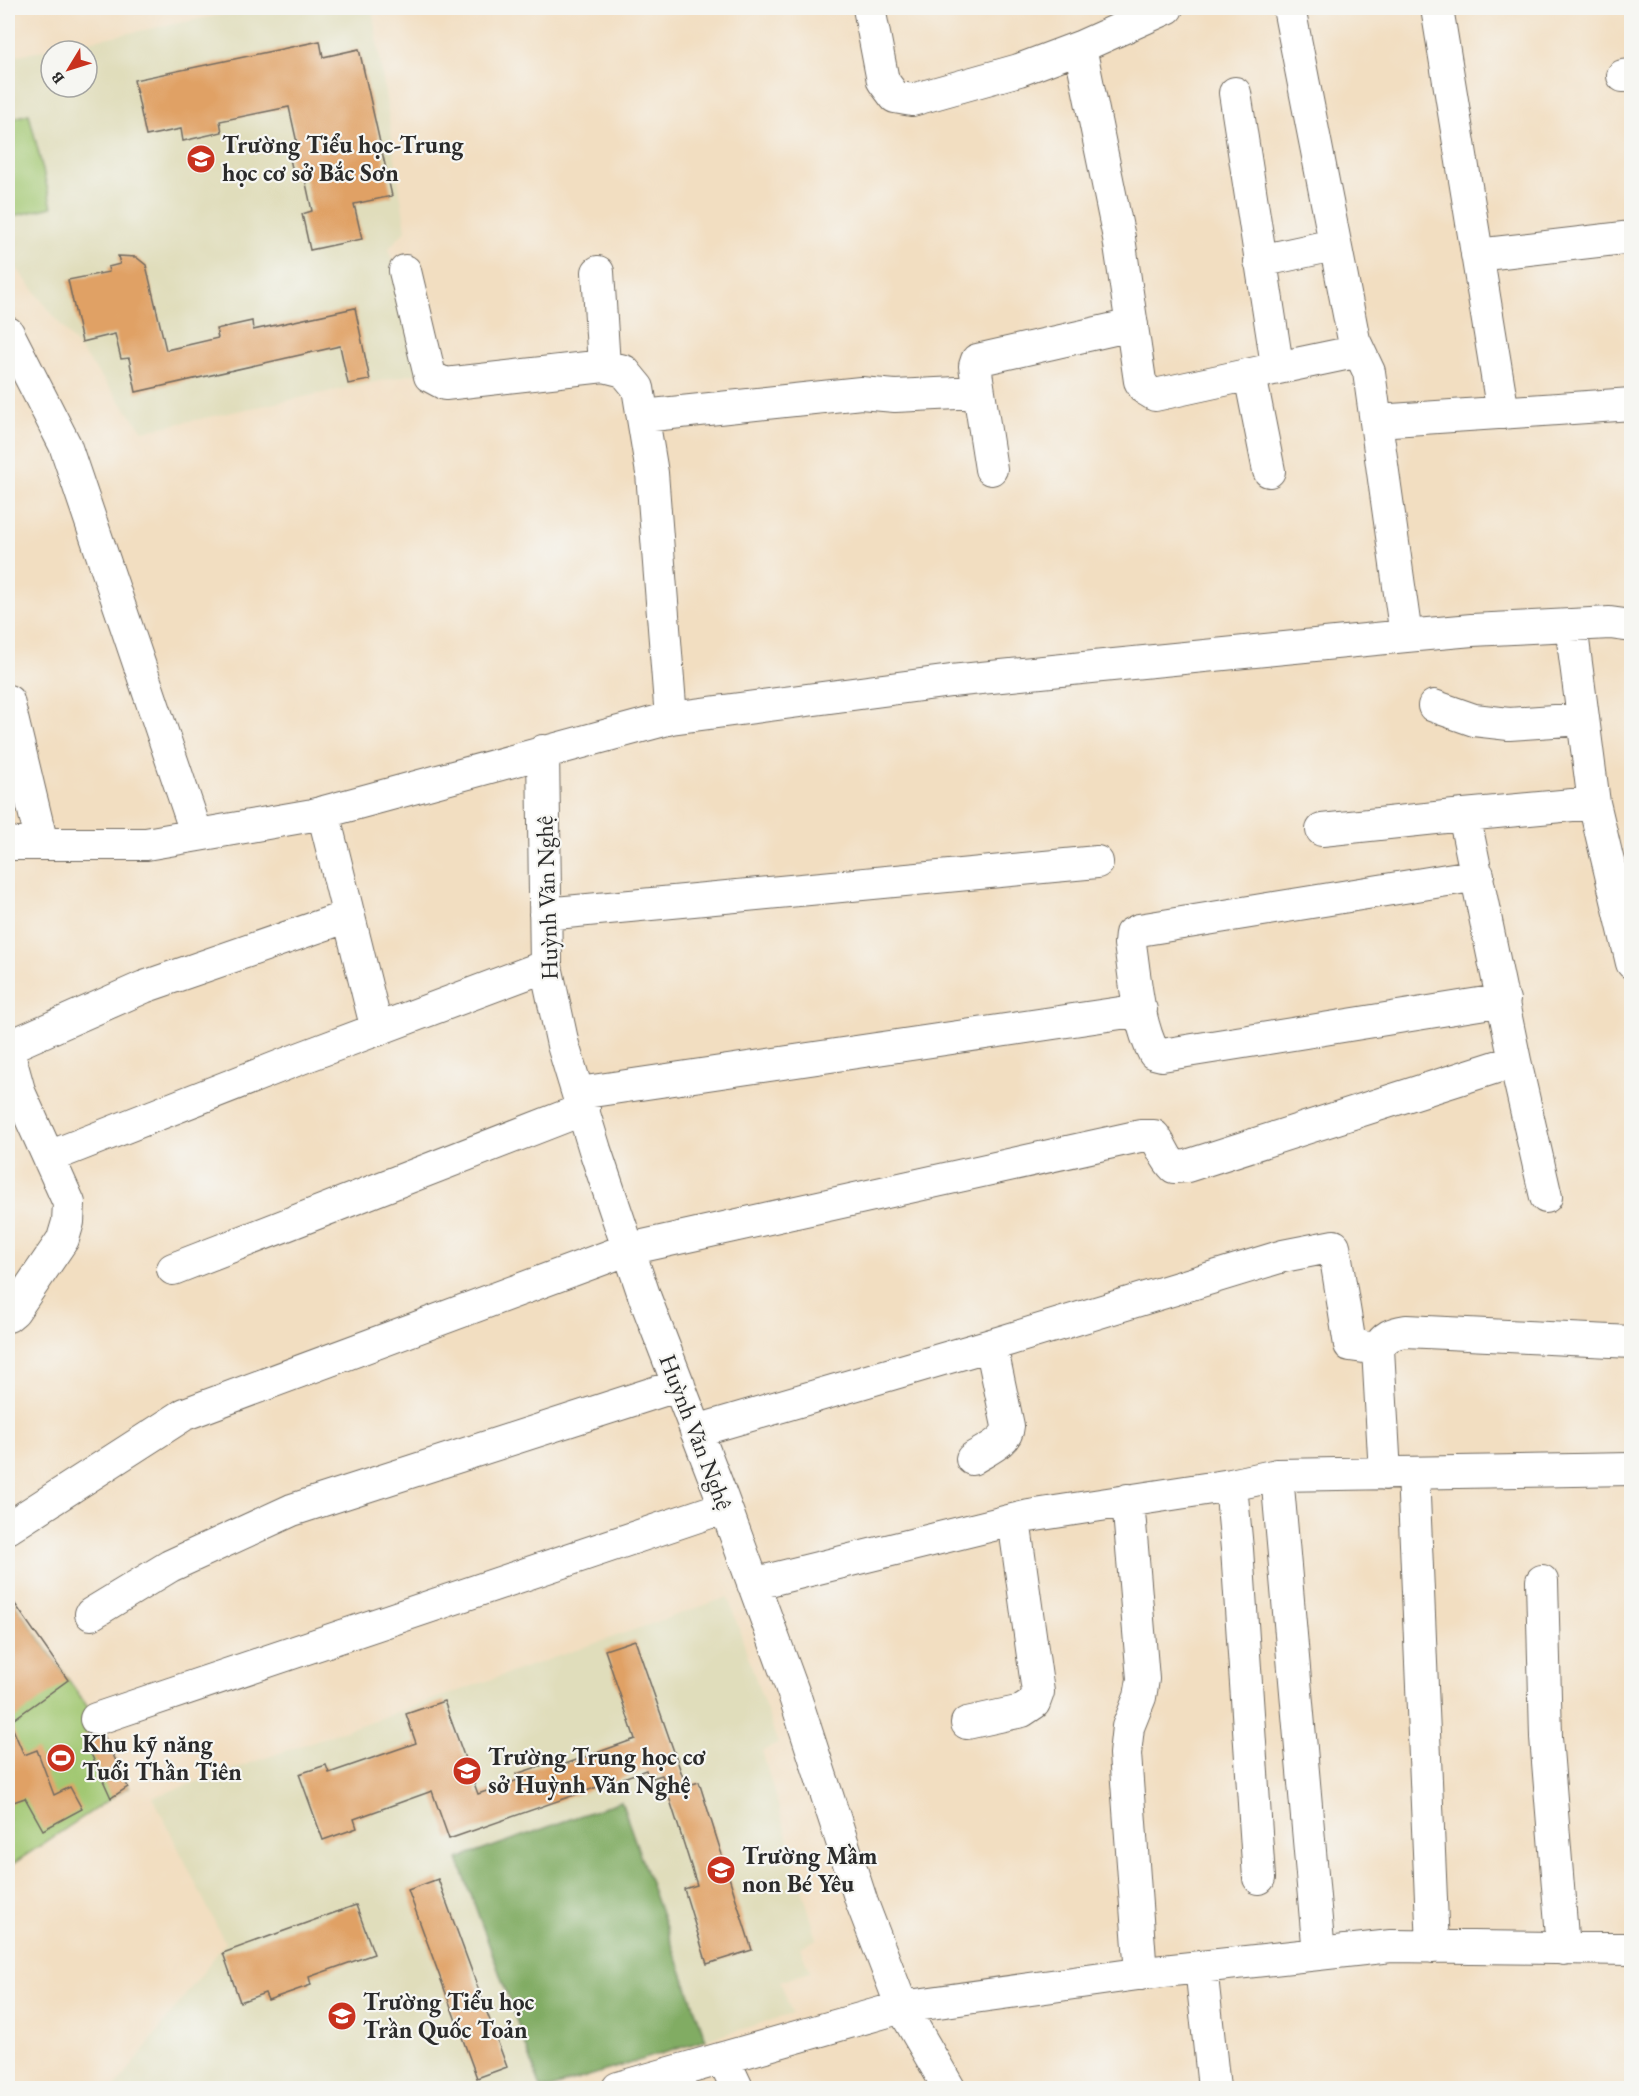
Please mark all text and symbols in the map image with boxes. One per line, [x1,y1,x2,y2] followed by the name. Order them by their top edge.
[39,39,99,99] north arrow
[46,68,69,88] text: B
[222,129,464,188] place label: Trường Tiểu học-Trung học cơ sở Bắc Sơn
[185,143,217,175] school or university icon: Trường Tiểu học-Trung học cơ sở Bắc Sơn
[528,815,565,981] street label: Huỳnh Văn Nghệ
[653,1350,740,1514] street label: Huỳnh Văn Nghệ
[82,1728,242,1787] place label: Khu kỹ năng Tuổi Thần Tiên
[488,1741,705,1801] place label: Trường Trung học cơ sở Huỳnh Văn Nghệ
[45,1742,77,1774] sports icon: Khu kỹ năng Tuổi Thần Tiên
[451,1755,483,1787] school or university icon: Trường Trung học cơ sở Huỳnh Văn Nghệ
[742,1840,877,1899] place label: Trường Mầm non Bé Yêu
[705,1854,737,1886] school or university icon: Trường Mầm non Bé Yêu
[363,1986,535,2045] place label: Trường Tiểu học Trần Quốc Toản
[326,2000,358,2032] school or university icon: Trường Tiểu học Trần Quốc Toản

